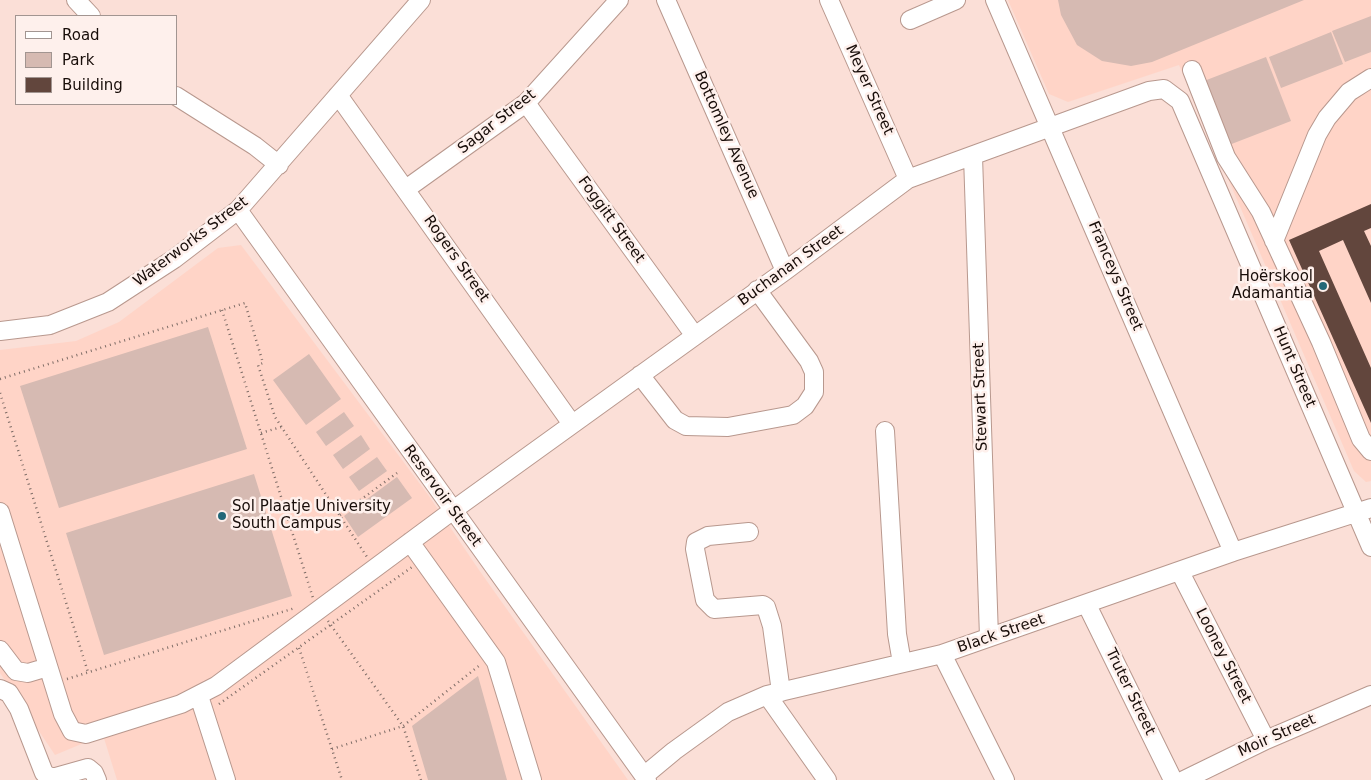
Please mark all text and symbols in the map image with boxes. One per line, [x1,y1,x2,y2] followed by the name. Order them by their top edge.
[15,15,178,105] legend
[62,26,100,44] text: Road
[841,42,897,138] street label: Meyer Street
[62,51,94,69] text: Park
[690,68,762,202] street label: Bottomley Avenue
[62,76,123,94] text: Building
[454,86,540,158] street label: Sagar Street
[574,173,648,267] street label: Foggitt Street
[130,193,252,291] street label: Waterworks Street
[419,212,493,306] street label: Rogers Street
[1084,219,1146,333] street label: Franceys Street
[735,222,847,310] street label: Buchanan Street
[1232,268,1313,303] place label: Hoërskool Adamantia
[1317,280,1329,292] marker: Hoërskool Adamantia
[1269,324,1319,410] street label: Hunt Street
[970,342,992,452] street label: Stewart Street
[399,442,485,550] street label: Reservoir Street
[232,498,391,533] place label: Sol Plaatje University South Campus
[216,510,228,522] marker: Sol Plaatje University South Campus
[1191,605,1255,707] street label: Looney Street
[955,611,1047,657] street label: Black Street
[1101,646,1159,738] street label: Truter Street
[1236,711,1318,761] street label: Moir Street

